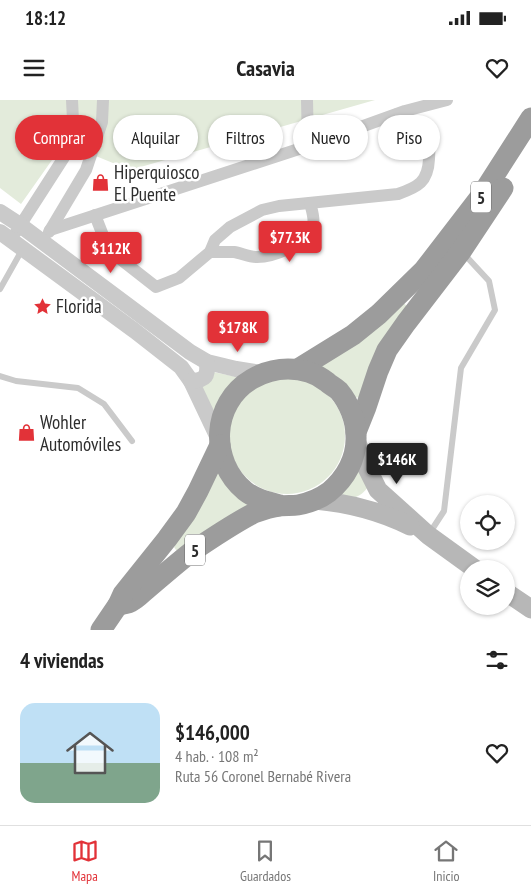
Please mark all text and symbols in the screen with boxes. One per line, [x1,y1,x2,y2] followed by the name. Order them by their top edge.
[25,6,66,30] text: 18:12
[20,54,48,82] icon: menu
[236,54,295,82] text: Casavia
[483,54,511,82] icon: heart
[15,115,103,160] chip: Comprar
[113,115,198,160] chip: Alquilar
[208,115,283,160] chip: Filtros
[293,115,368,160] chip: Nuevo
[378,115,440,160] chip: Piso
[114,160,199,206] place label: Hiperquiosco El Puente
[90,173,110,193] shop icon: Hiperquiosco El Puente
[471,181,491,212] road number: 5
[249,220,331,263] pin: $77.3K
[270,227,310,247] text: $77.3K
[76,232,146,274] pin: $112K
[92,238,130,258] text: $112K
[56,294,102,318] place label: Florida
[32,296,52,316] place icon: Florida
[203,310,273,353] pin: $178K
[219,317,257,337] text: $178K
[40,410,121,456] place label: Wohler Automóviles
[16,423,36,443] shop icon: Wohler Automóviles
[362,442,432,485] pin: $146K
[378,449,416,469] text: $146K
[460,495,515,615] map controls
[460,495,515,550] button: locate
[185,534,205,566] road number: 5
[460,560,515,615] button: layers
[483,646,511,674] icon: filters
[20,647,104,674] text: 4 viviendas
[175,719,250,746] text: $146,000
[60,723,120,783] icon: home
[483,739,511,767] icon: heart
[175,746,259,766] text: 4 hab. · 108 m²
[175,766,351,786] text: Ruta 56 Coronel Bernabé Rivera
[71,837,99,885] tab: Mapa
[240,837,291,885] tab: Guardados
[432,837,460,885] tab: Inicio

